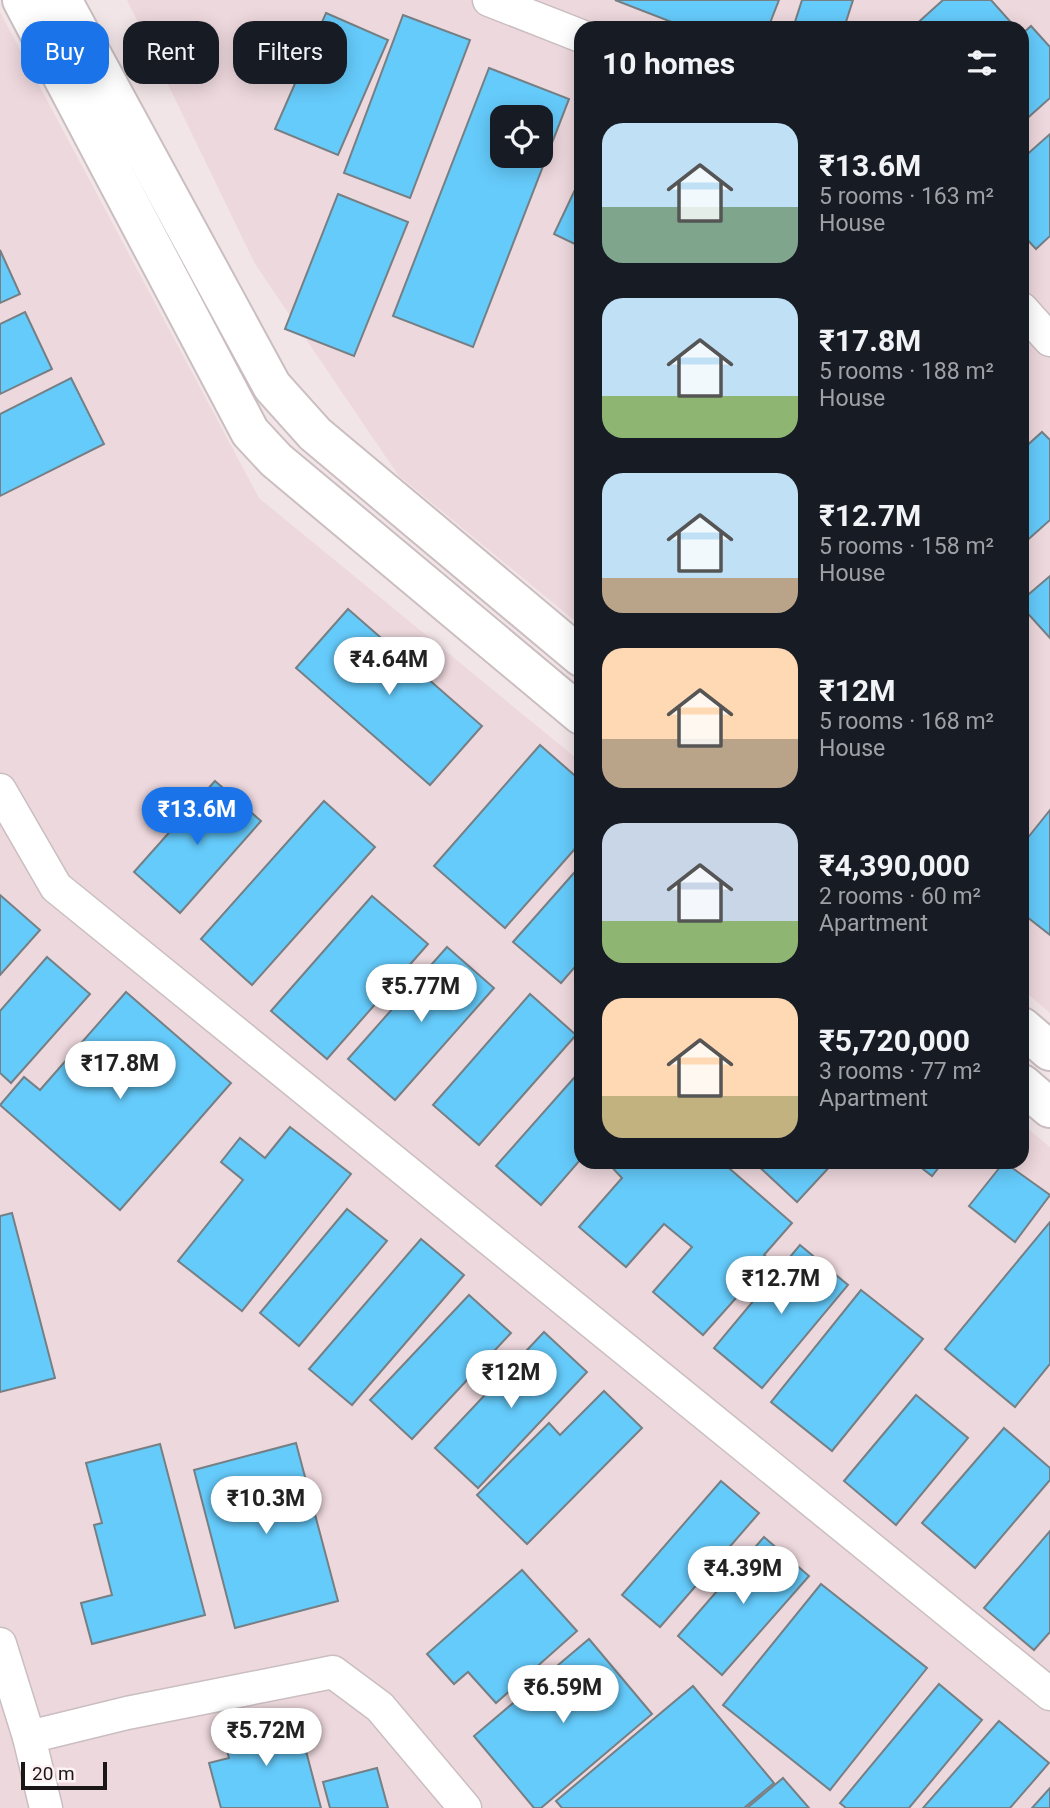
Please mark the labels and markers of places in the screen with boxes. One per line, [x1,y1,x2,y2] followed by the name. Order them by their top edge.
[332,638,446,697] pin: ₹4.64M
[140,788,254,847] pin: ₹13.6M
[364,964,478,1024] pin: ₹5.77M
[63,1042,177,1101] pin: ₹17.8M
[724,1256,838,1316] pin: ₹12.7M
[470,1350,552,1410] pin: ₹12M
[209,1476,323,1536] pin: ₹10.3M
[686,1546,800,1606] pin: ₹4.39M
[506,1666,620,1725] pin: ₹6.59M
[209,1708,323,1768] pin: ₹5.72M

